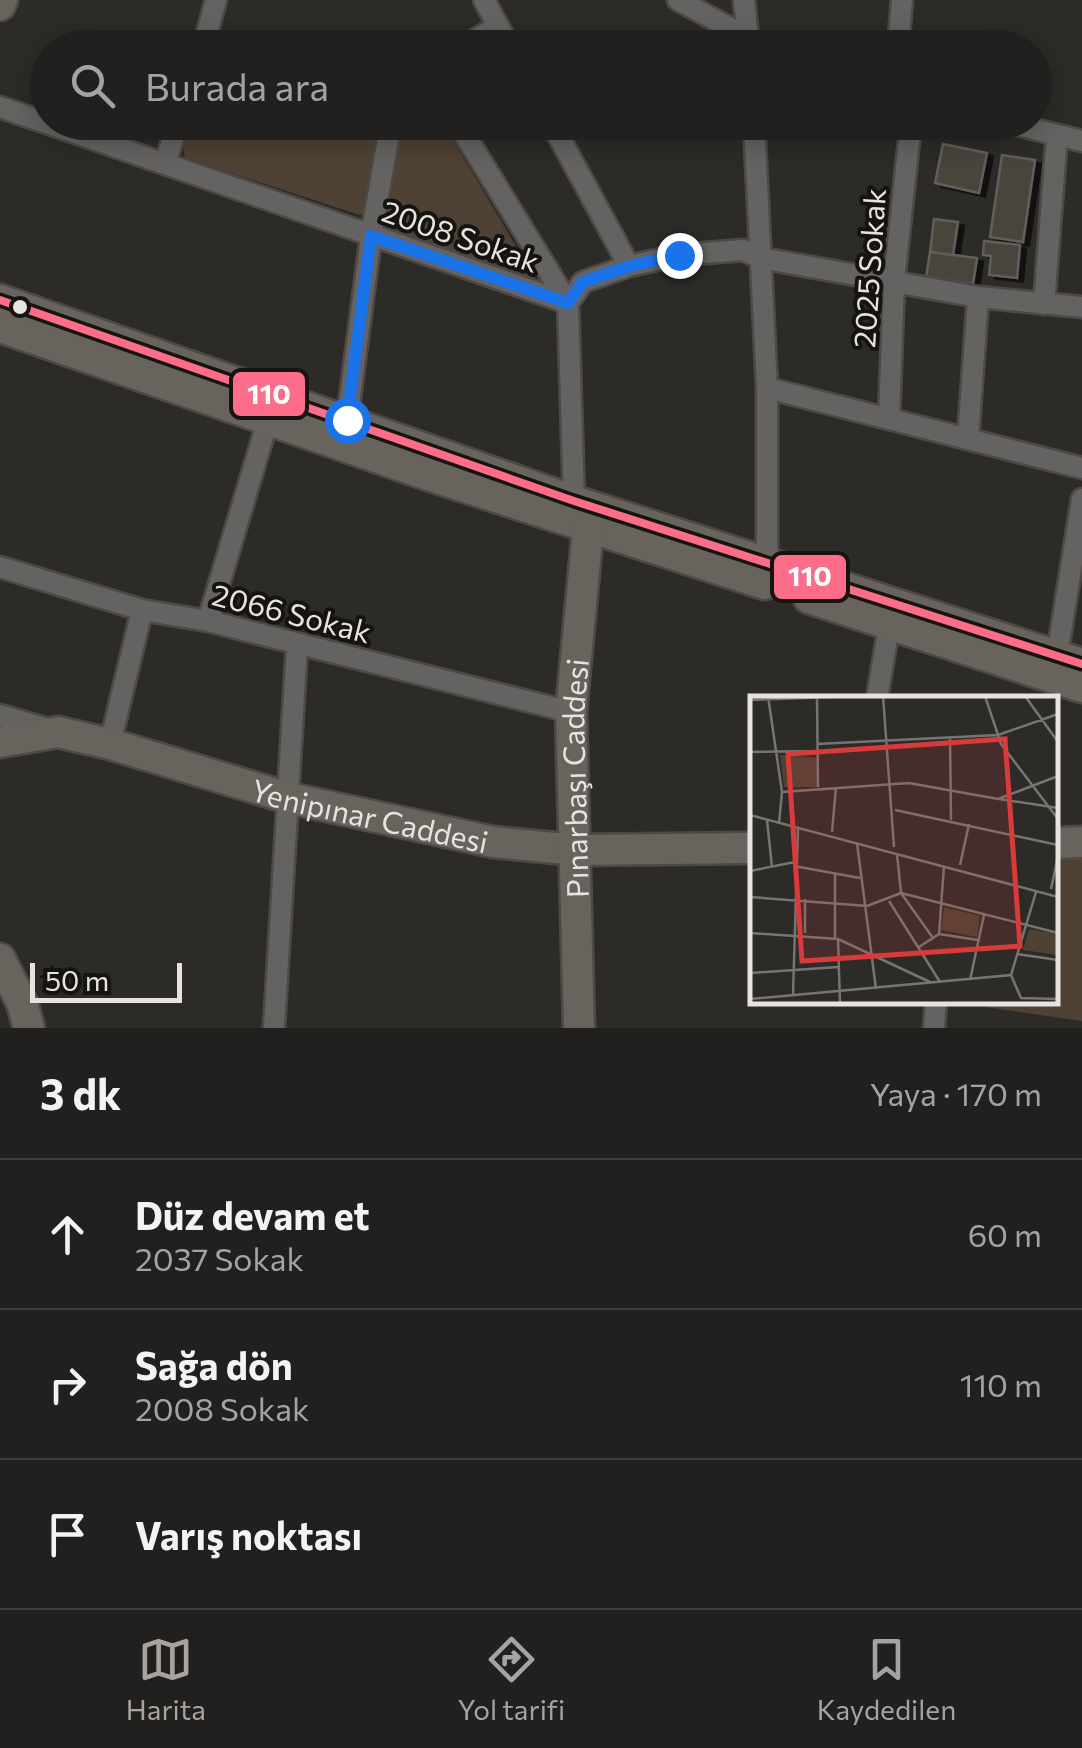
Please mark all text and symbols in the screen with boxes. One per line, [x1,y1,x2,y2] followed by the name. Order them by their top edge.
[30,30,1052,140] search box
[65,58,120,113] icon: search
[145,62,329,109] text: Burada ara
[844,187,892,349] street label: 2025 Sokak
[378,191,544,279] street label: 2008 Sokak
[657,233,703,279] route end
[10,297,30,317] unlabelled marker
[231,370,307,418] line badge: 110
[247,376,291,410] text: 110
[325,398,371,444] route start
[772,553,848,601] line badge: 110
[788,558,832,592] text: 110
[209,574,375,650] street label: 2066 Sokak
[553,657,594,899] street label: Pınarbaşı Caddesi
[750,696,1057,1003] inset map
[247,769,492,859] street label: Yenipınar Caddesi
[30,958,182,1003] scale bar
[45,963,109,997] text: 50 m
[40,1067,121,1119] text: 3 dk
[870,1073,1042,1113] text: Yaya · 170 m
[135,1191,370,1238] text: Düz devam et
[40,1207,95,1262] icon: ahead
[968,1214,1042,1254] text: 60 m
[135,1238,304,1278] text: 2037 Sokak
[135,1341,293,1388] text: Sağa dön
[40,1357,95,1412] icon: right
[960,1364,1042,1404] text: 110 m
[135,1388,309,1428] text: 2008 Sokak
[40,1507,95,1562] icon: arrive
[135,1511,362,1558] text: Varış noktası
[126,1632,206,1726] tab: Harita
[458,1632,565,1726] tab: Yol tarifi
[817,1632,956,1726] tab: Kaydedilen

